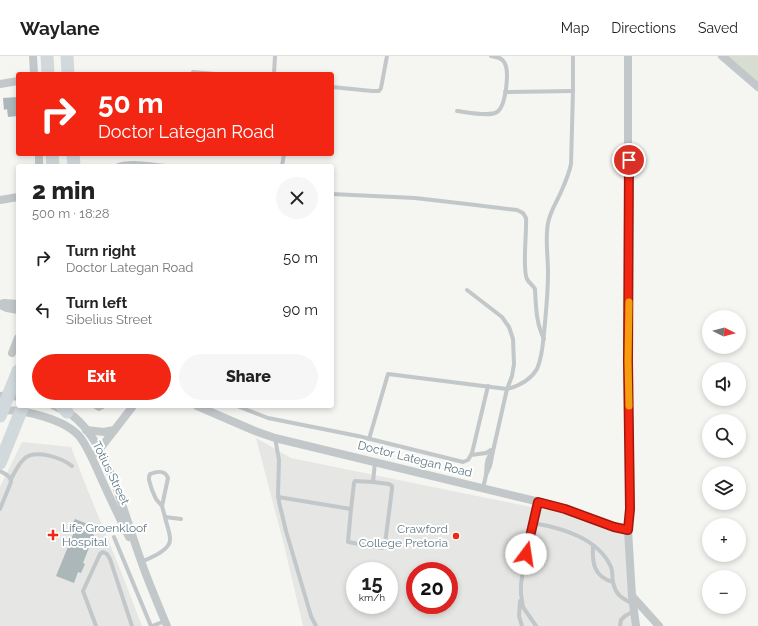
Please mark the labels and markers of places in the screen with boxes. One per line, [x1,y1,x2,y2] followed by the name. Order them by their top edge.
[612,143,646,177] pin
[62,521,148,549] place label: Life Groenkloof Hospital
[359,522,448,550] place label: Crawford College Pretoria
[47,529,59,541] marker: Life Groenkloof Hospital
[451,531,461,541] marker: Crawford College Pretoria

